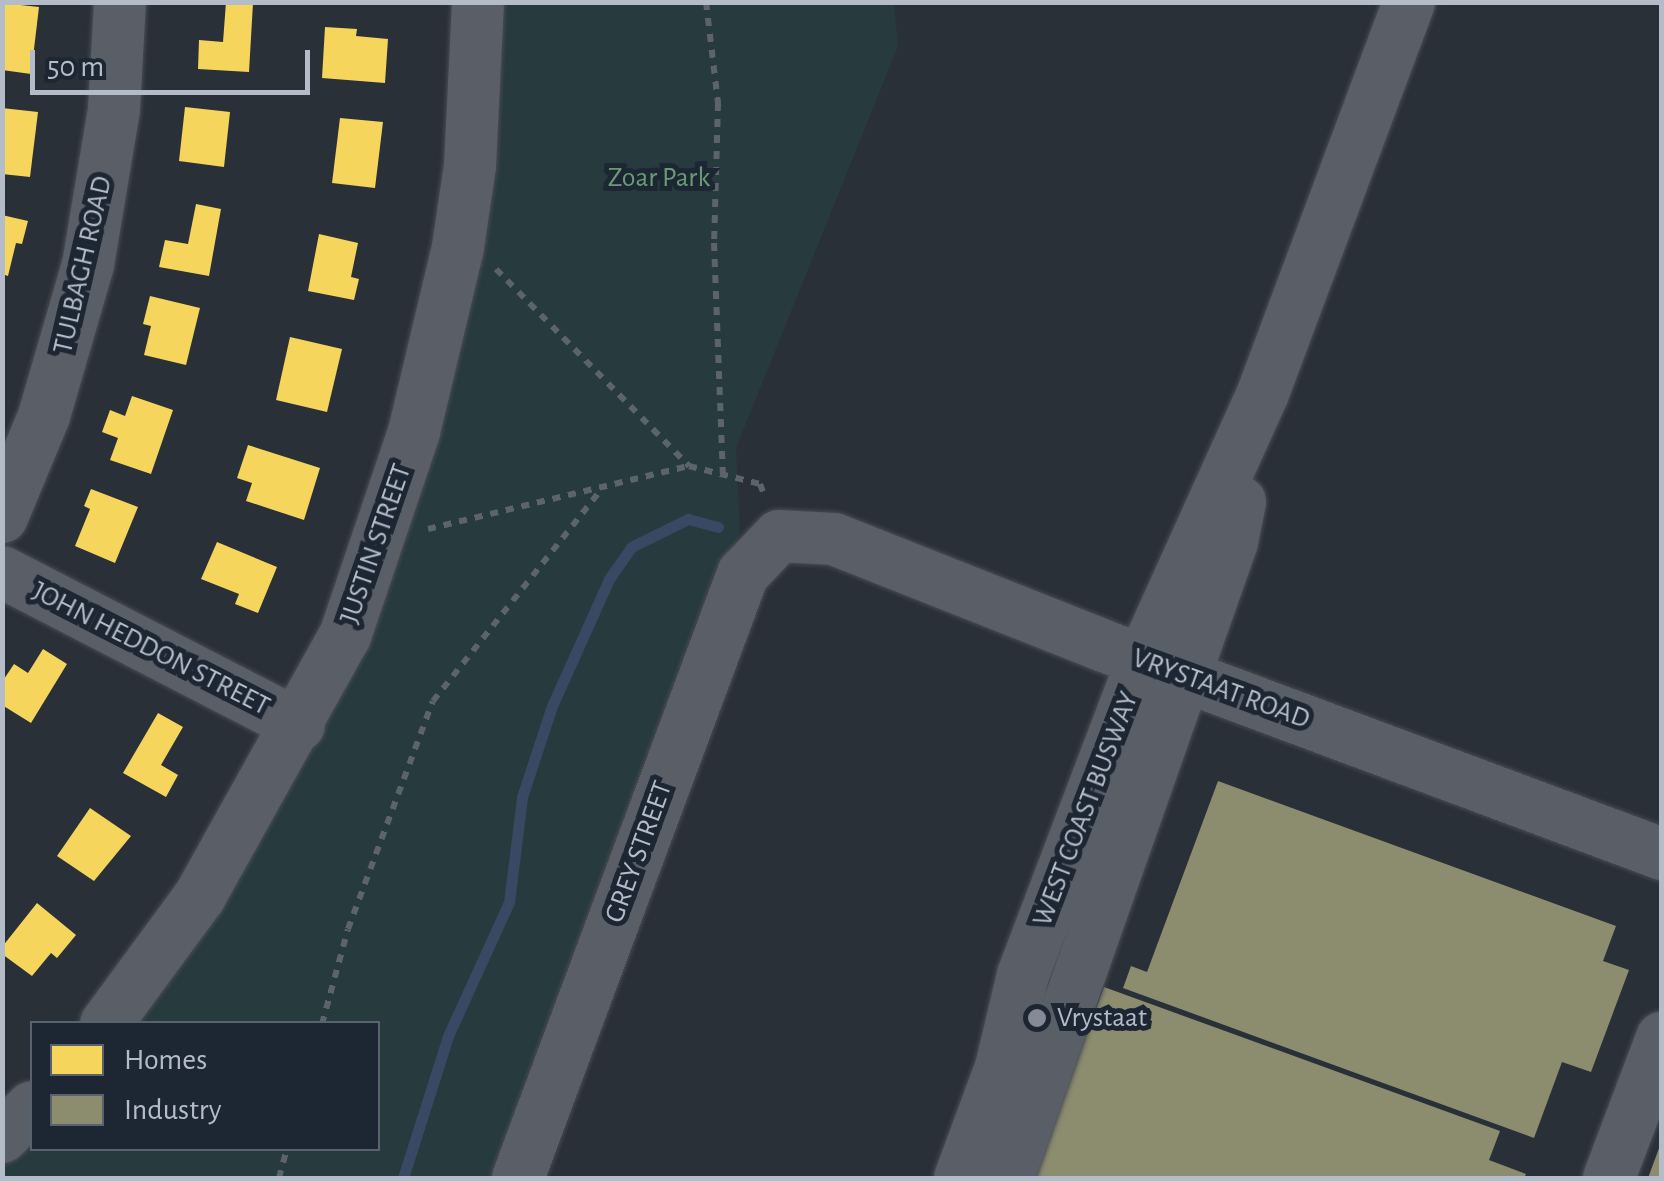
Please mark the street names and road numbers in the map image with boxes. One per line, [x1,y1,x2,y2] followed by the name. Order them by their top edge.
[46,173,120,357] street label: TULBAGH ROAD
[333,460,419,628] street label: JUSTIN STREET
[27,575,275,723] street label: JOHN HEDDON STREET
[1128,641,1314,737] street label: VRYSTAAT ROAD
[1026,687,1146,931] street label: WEST COAST BUSWAY
[598,777,680,927] street label: GREY STREET

